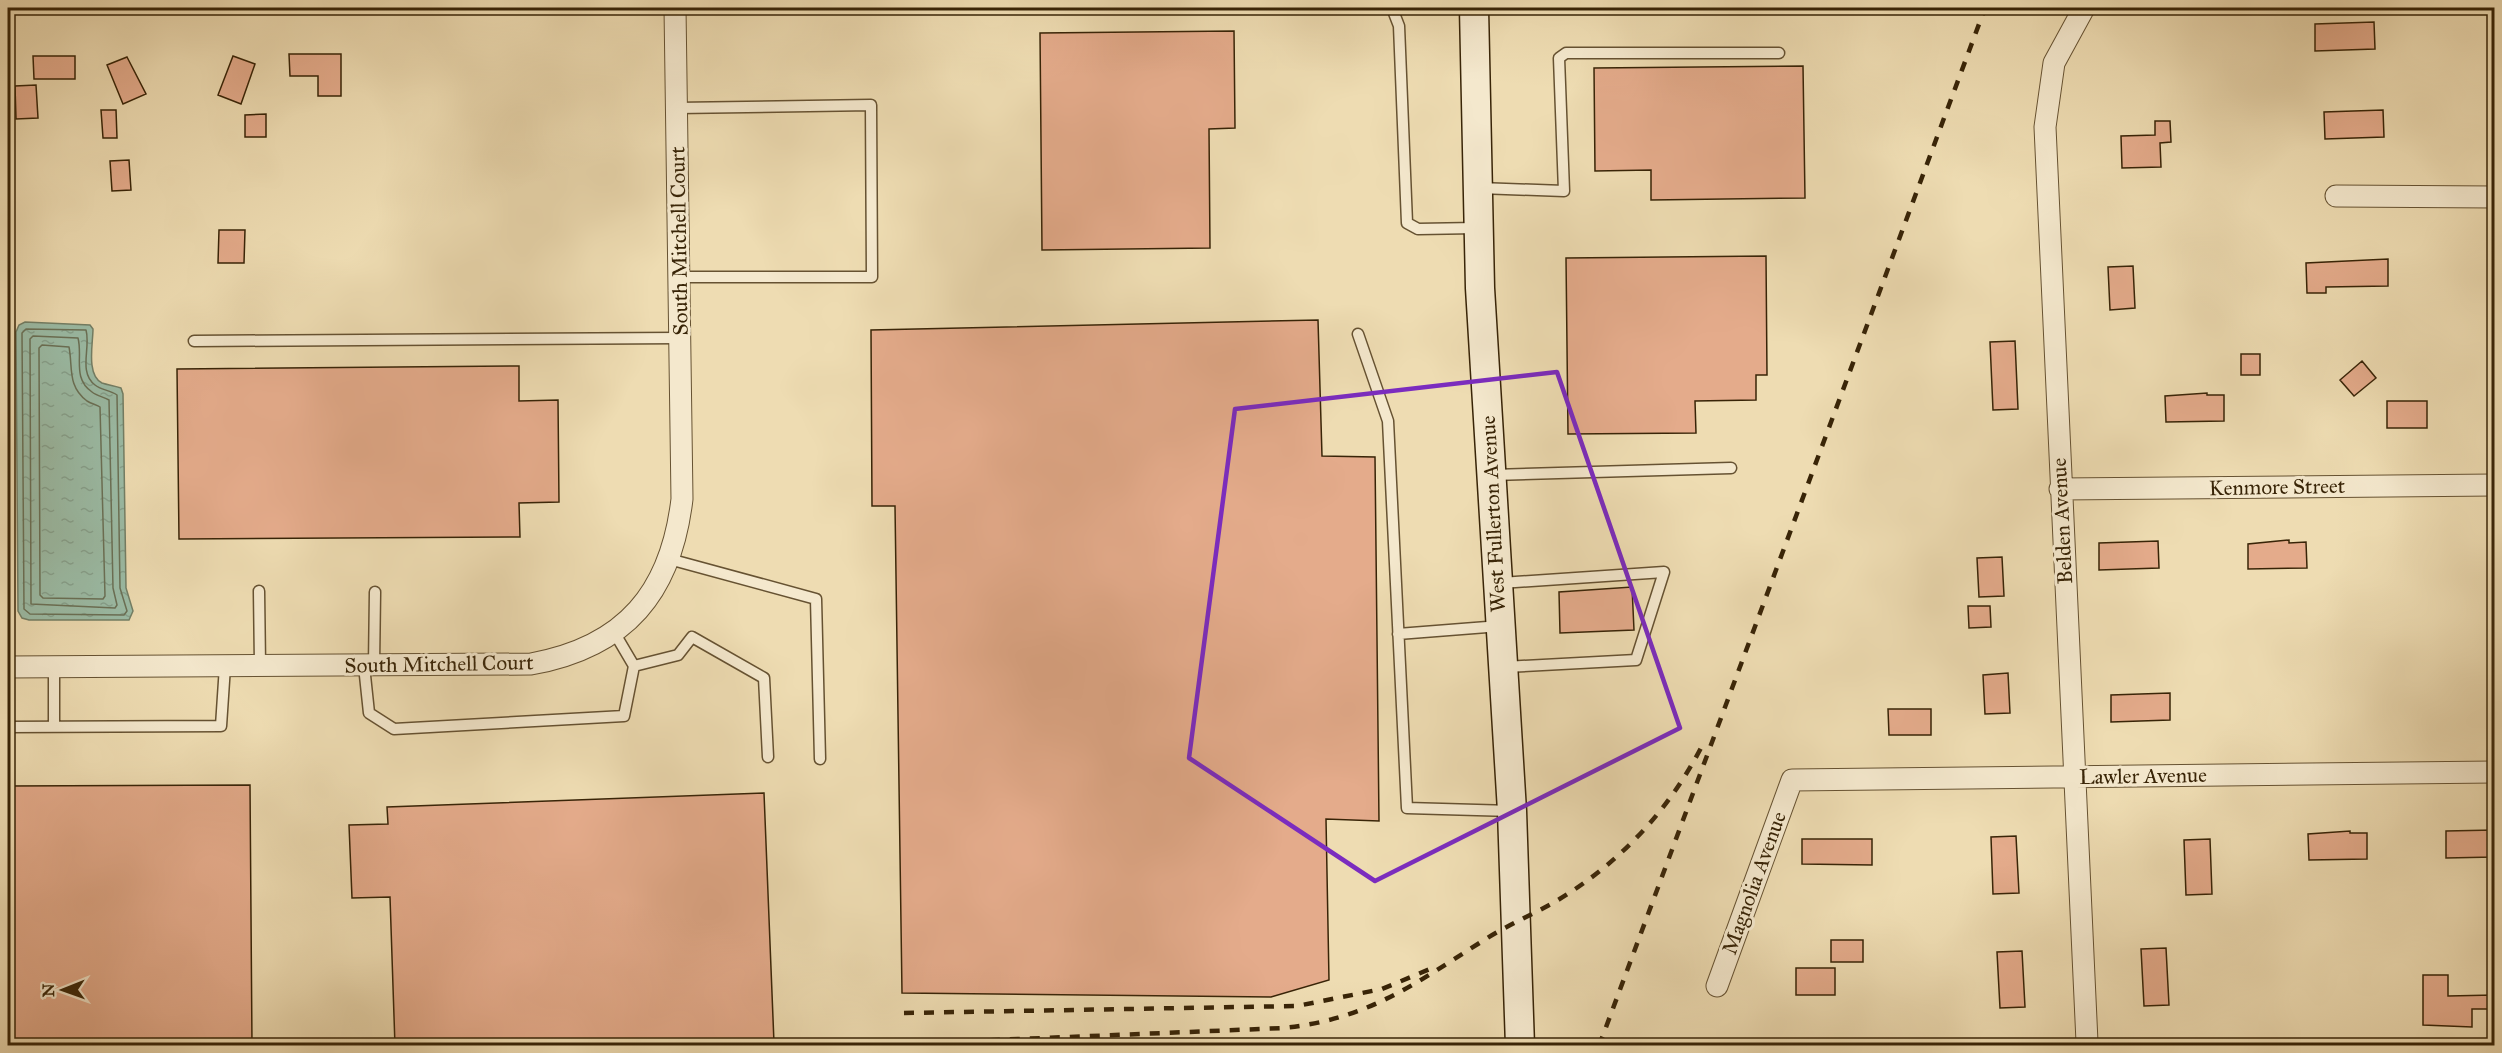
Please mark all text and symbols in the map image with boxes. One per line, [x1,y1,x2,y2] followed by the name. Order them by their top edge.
[664,146,694,336] street label: South Mitchell Court
[1475,415,1511,613] street label: West Fullerton Avenue
[2046,457,2078,585] street label: Belden Avenue
[2209,473,2346,501] street label: Kenmore Street
[344,649,534,679] street label: South Mitchell Court
[2079,762,2207,790] street label: Lawler Avenue
[1716,808,1792,958] street label: Magnolia Avenue
[33,960,93,1020] north arrow
[39,983,58,997] text: N

